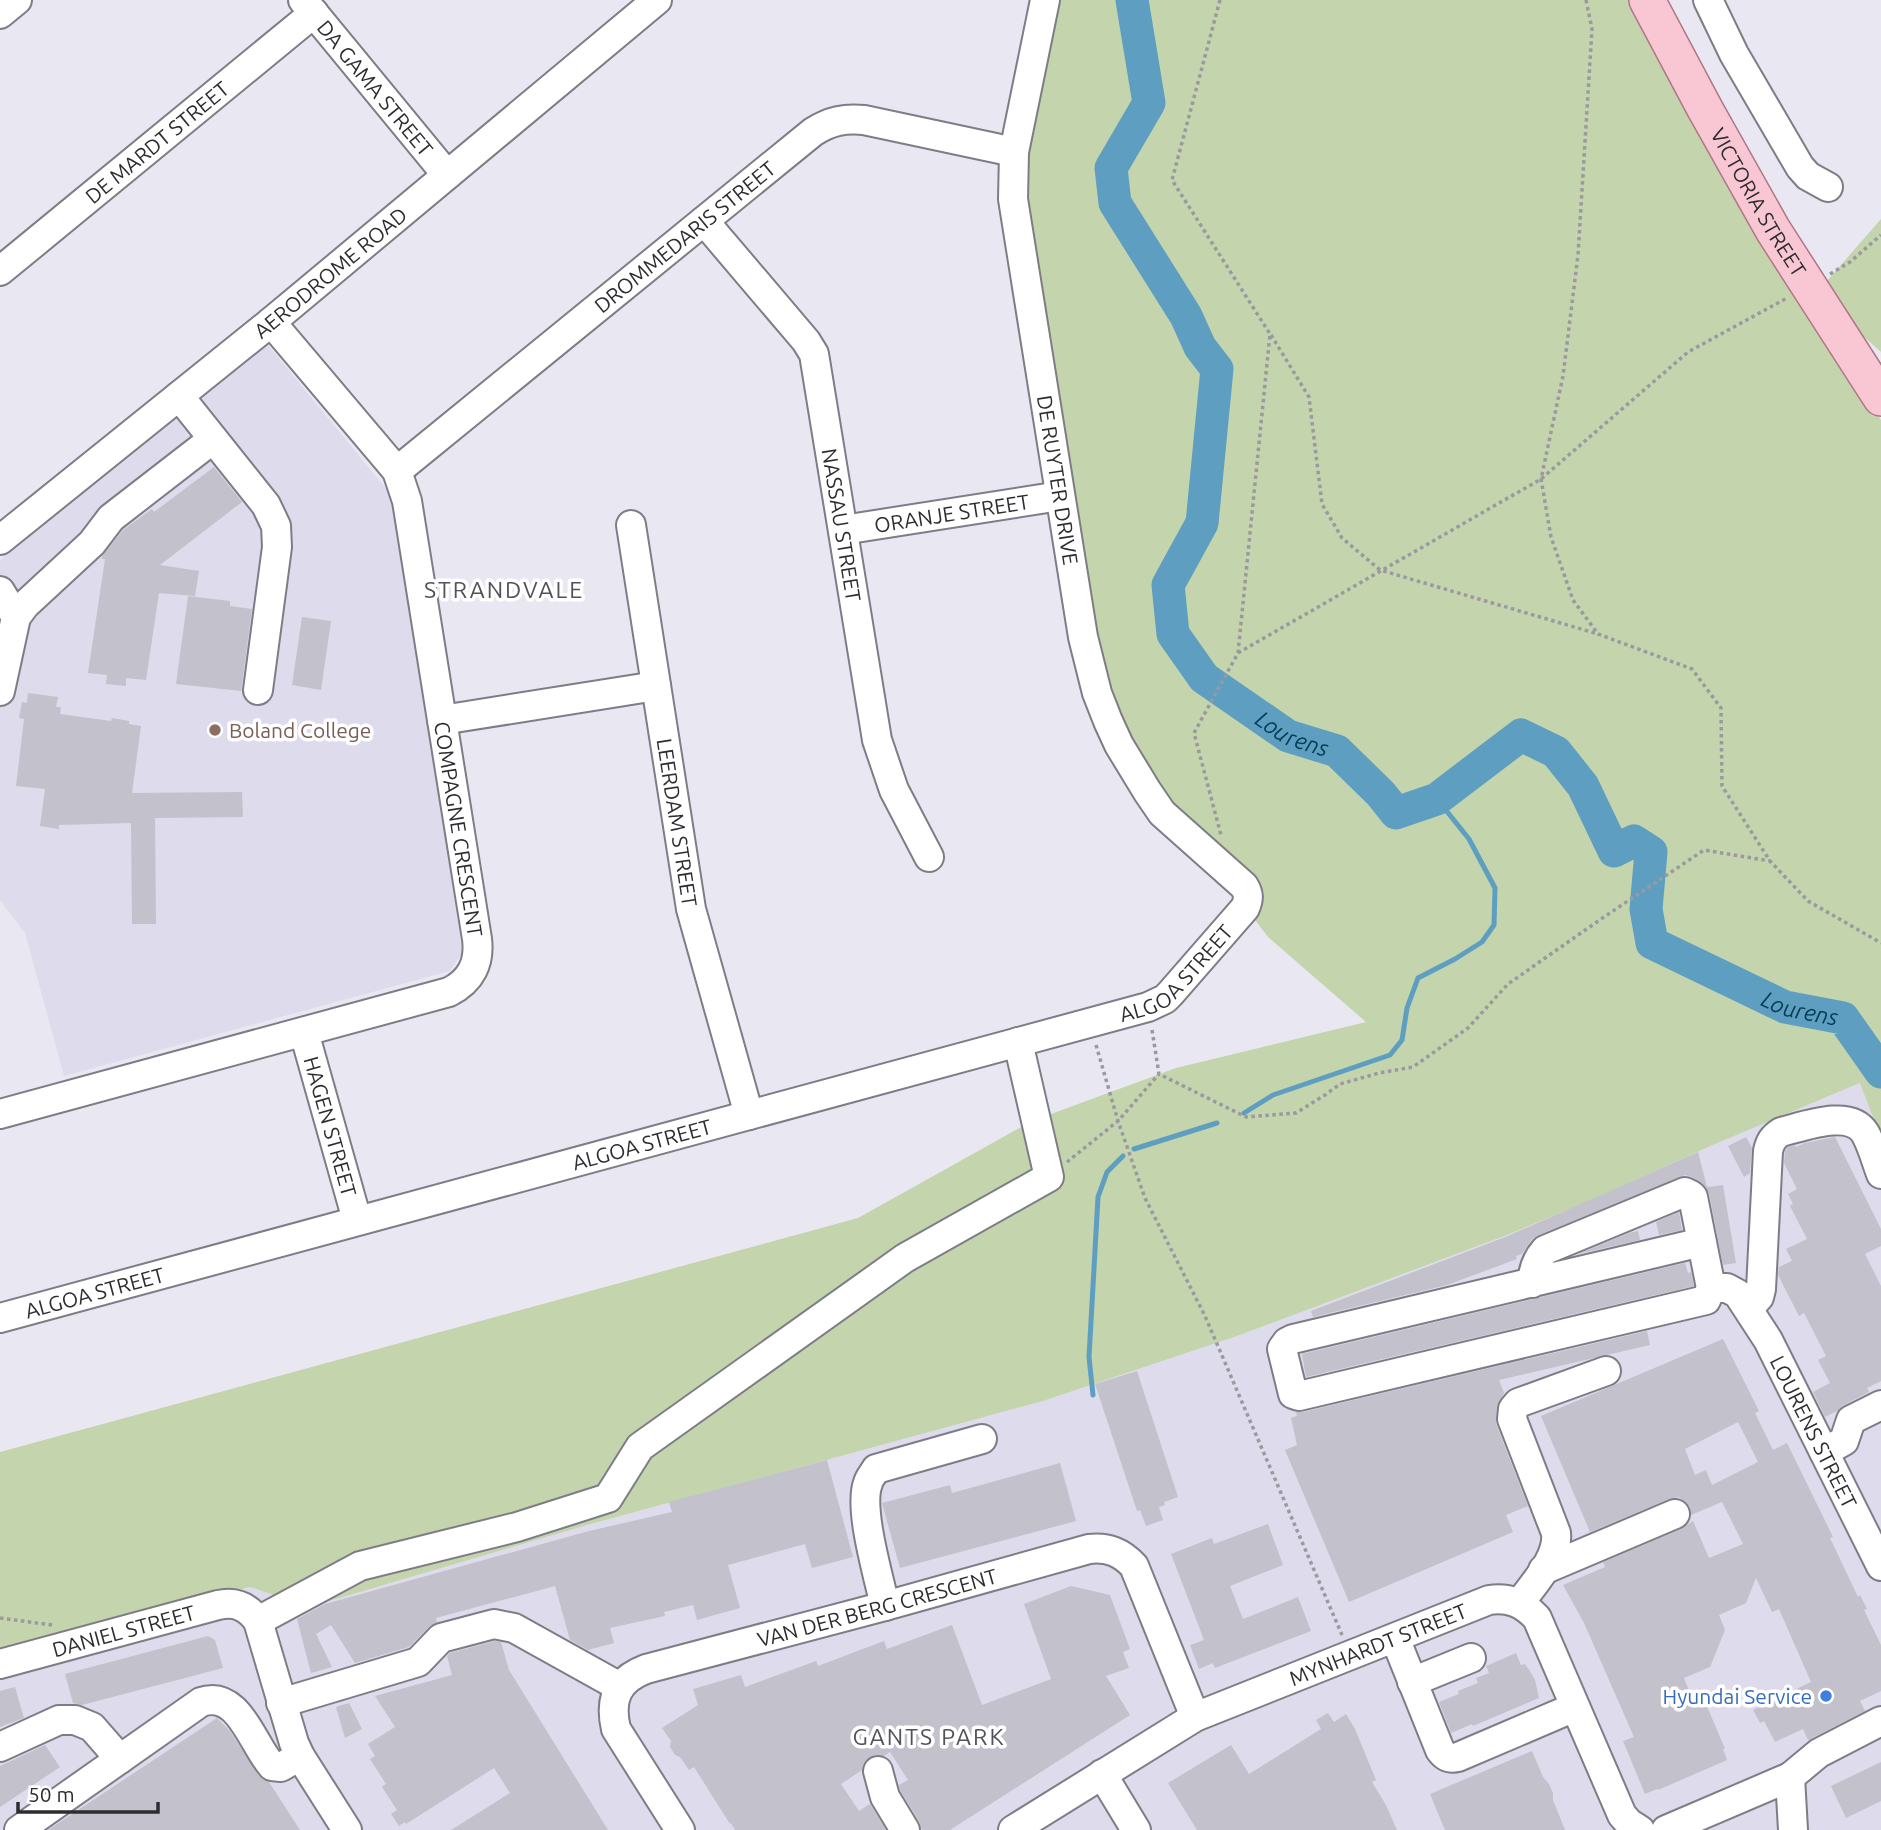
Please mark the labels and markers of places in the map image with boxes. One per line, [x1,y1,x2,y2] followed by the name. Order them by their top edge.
[229,718,371,742] place label: Boland College
[207,722,223,738] marker: Boland College
[1663,1684,1812,1708] place label: Hyundai Service
[1818,1688,1834,1704] marker: Hyundai Service

